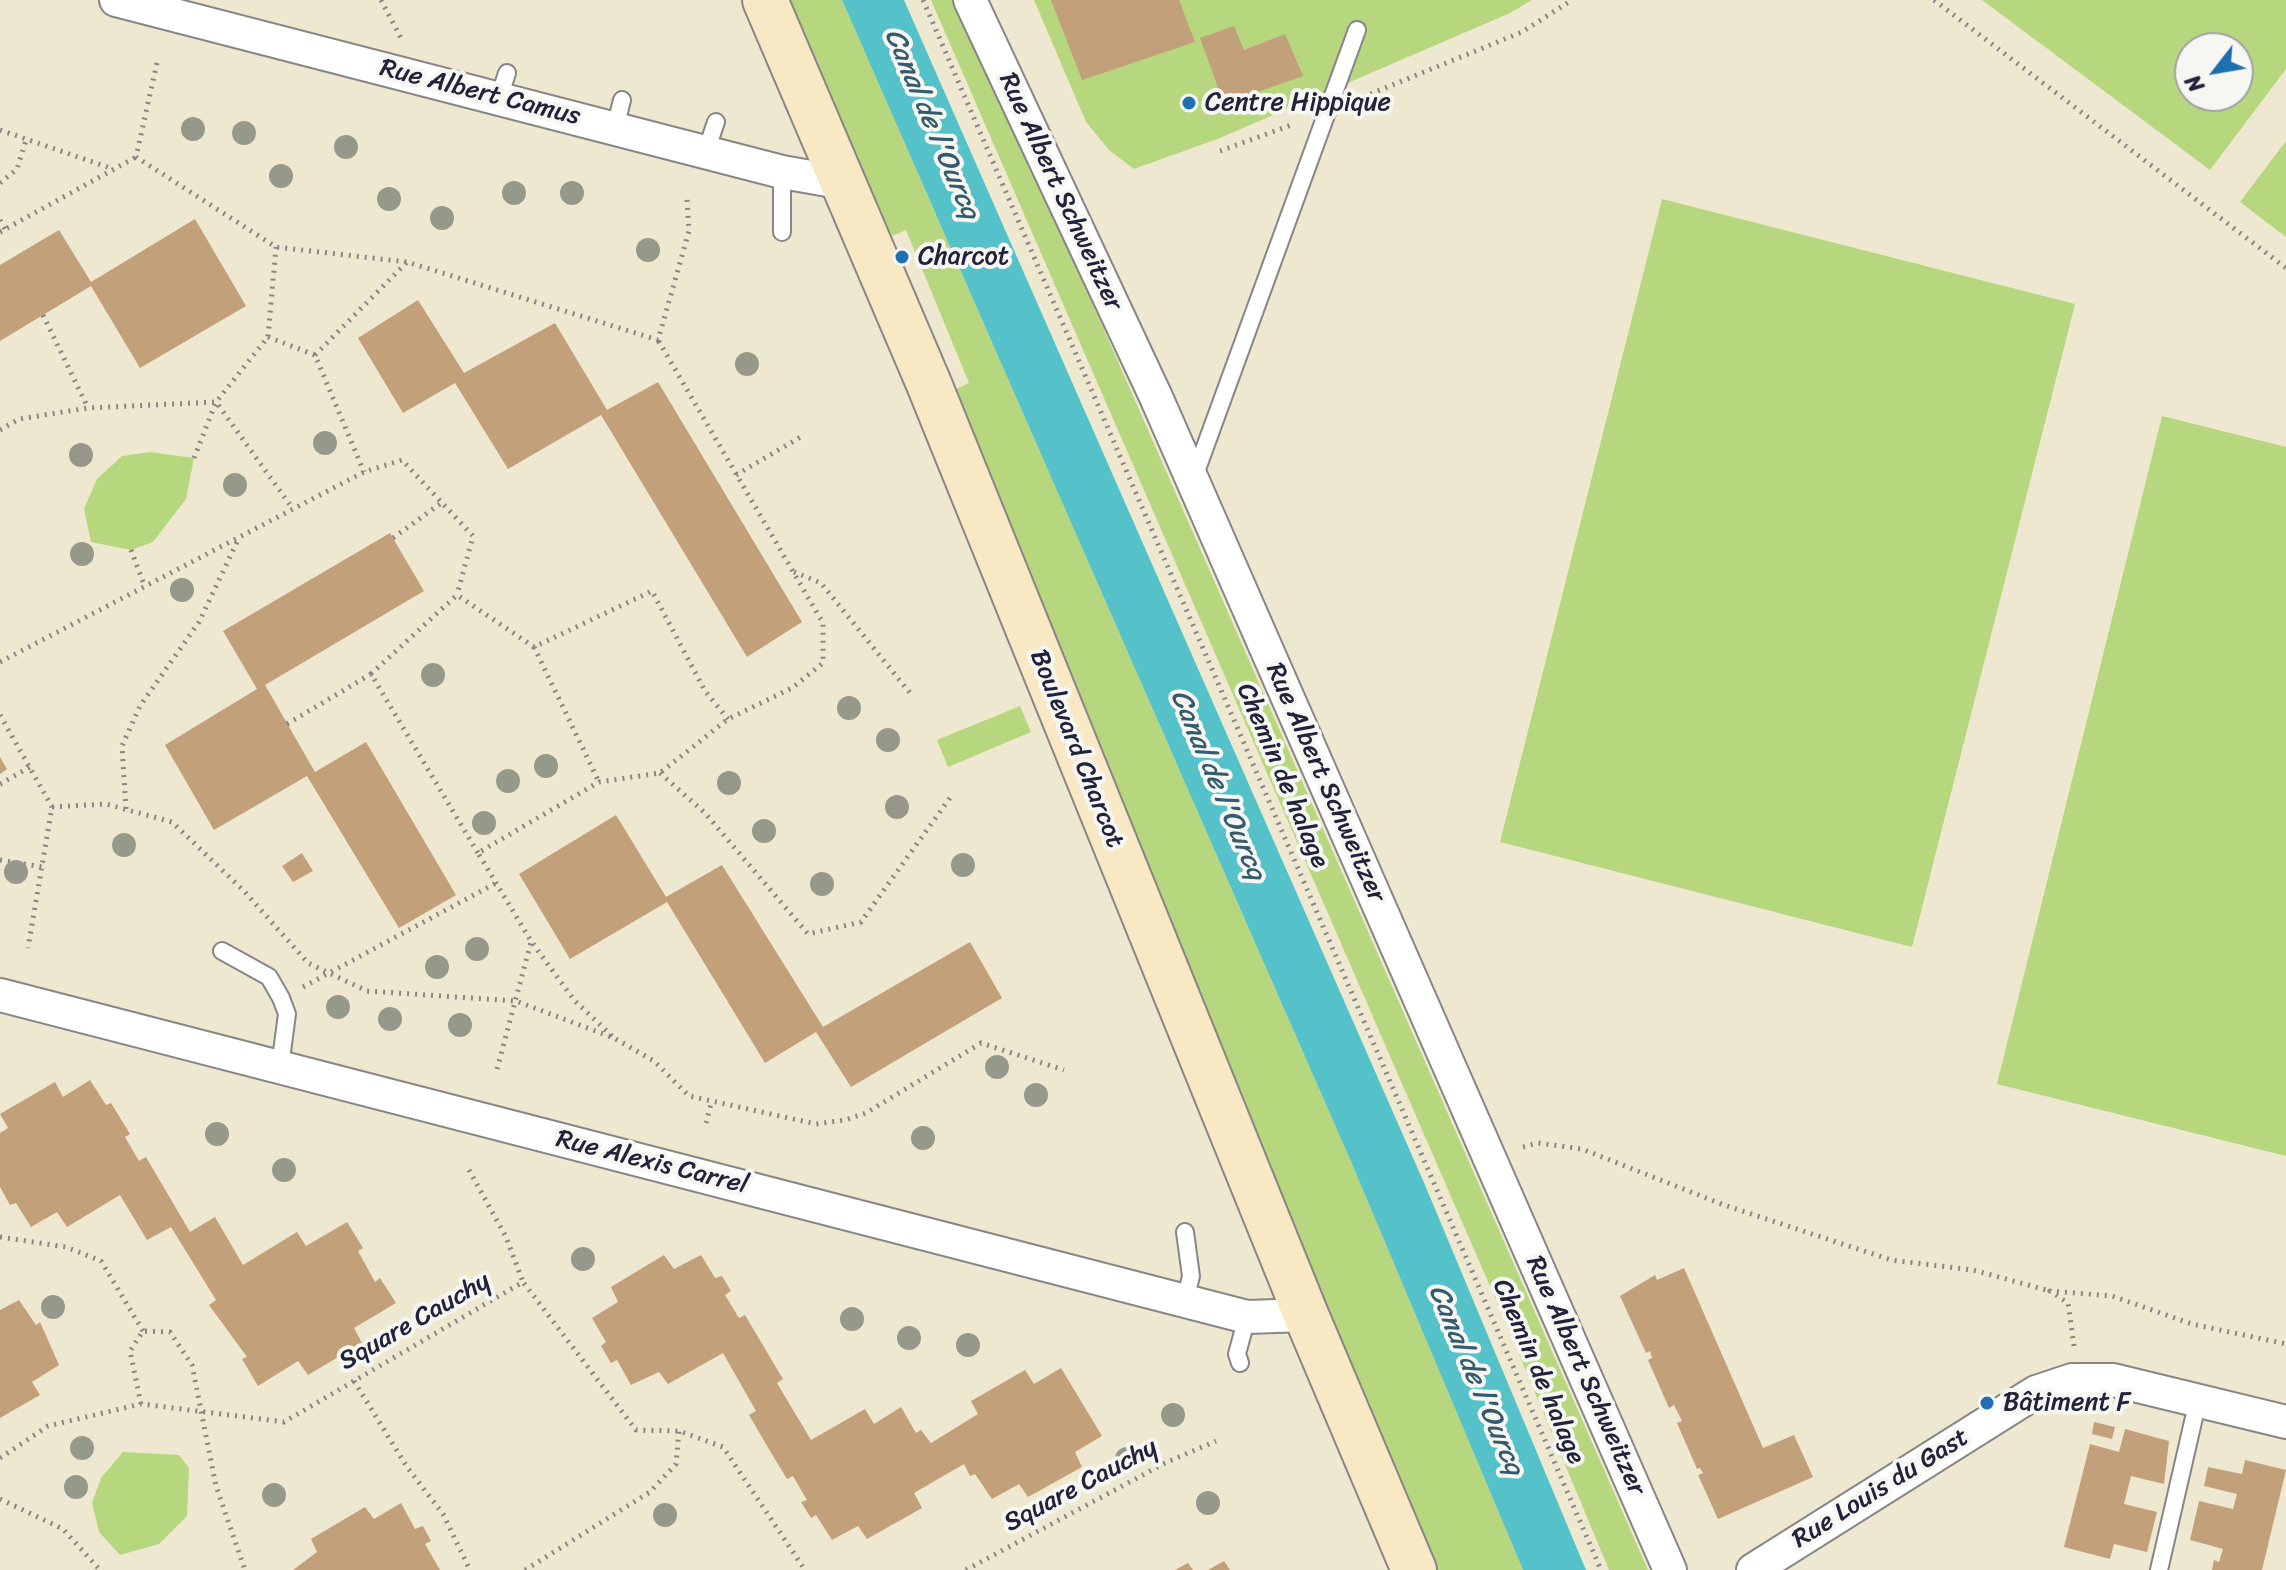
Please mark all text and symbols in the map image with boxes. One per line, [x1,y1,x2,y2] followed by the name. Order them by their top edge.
[876,24,986,224] water label: Canal de l'Ourcq
[2174,32,2254,112] north arrow
[377,53,583,133] street label: Rue Albert Camus
[2174,67,2215,100] text: N
[991,68,1129,316] street label: Rue Albert Schweitzer
[1205,87,1391,119] place label: Centre Hippique
[1180,94,1198,112] marker: Centre Hippique
[918,241,1009,273] place label: Charcot
[893,248,911,266] marker: Charcot
[1022,645,1130,853] street label: Boulevard Charcot
[1258,658,1392,908] street label: Rue Albert Schweitzer
[1229,679,1335,873] street label: Chemin de halage
[1162,685,1272,885] water label: Canal de l'Ourcq
[553,1124,751,1202] street label: Rue Alexis Carrel
[1518,1251,1652,1501] street label: Rue Albert Schweitzer
[334,1266,496,1378] street label: Square Cauchy
[1485,1275,1591,1469] street label: Chemin de halage
[1420,1280,1530,1480] water label: Canal de l'Ourcq
[2003,1387,2131,1419] place label: Bâtiment F
[1978,1394,1996,1412] marker: Bâtiment F
[1787,1422,1975,1556] street label: Rue Louis du Gast
[999,1433,1163,1539] street label: Square Cauchy

